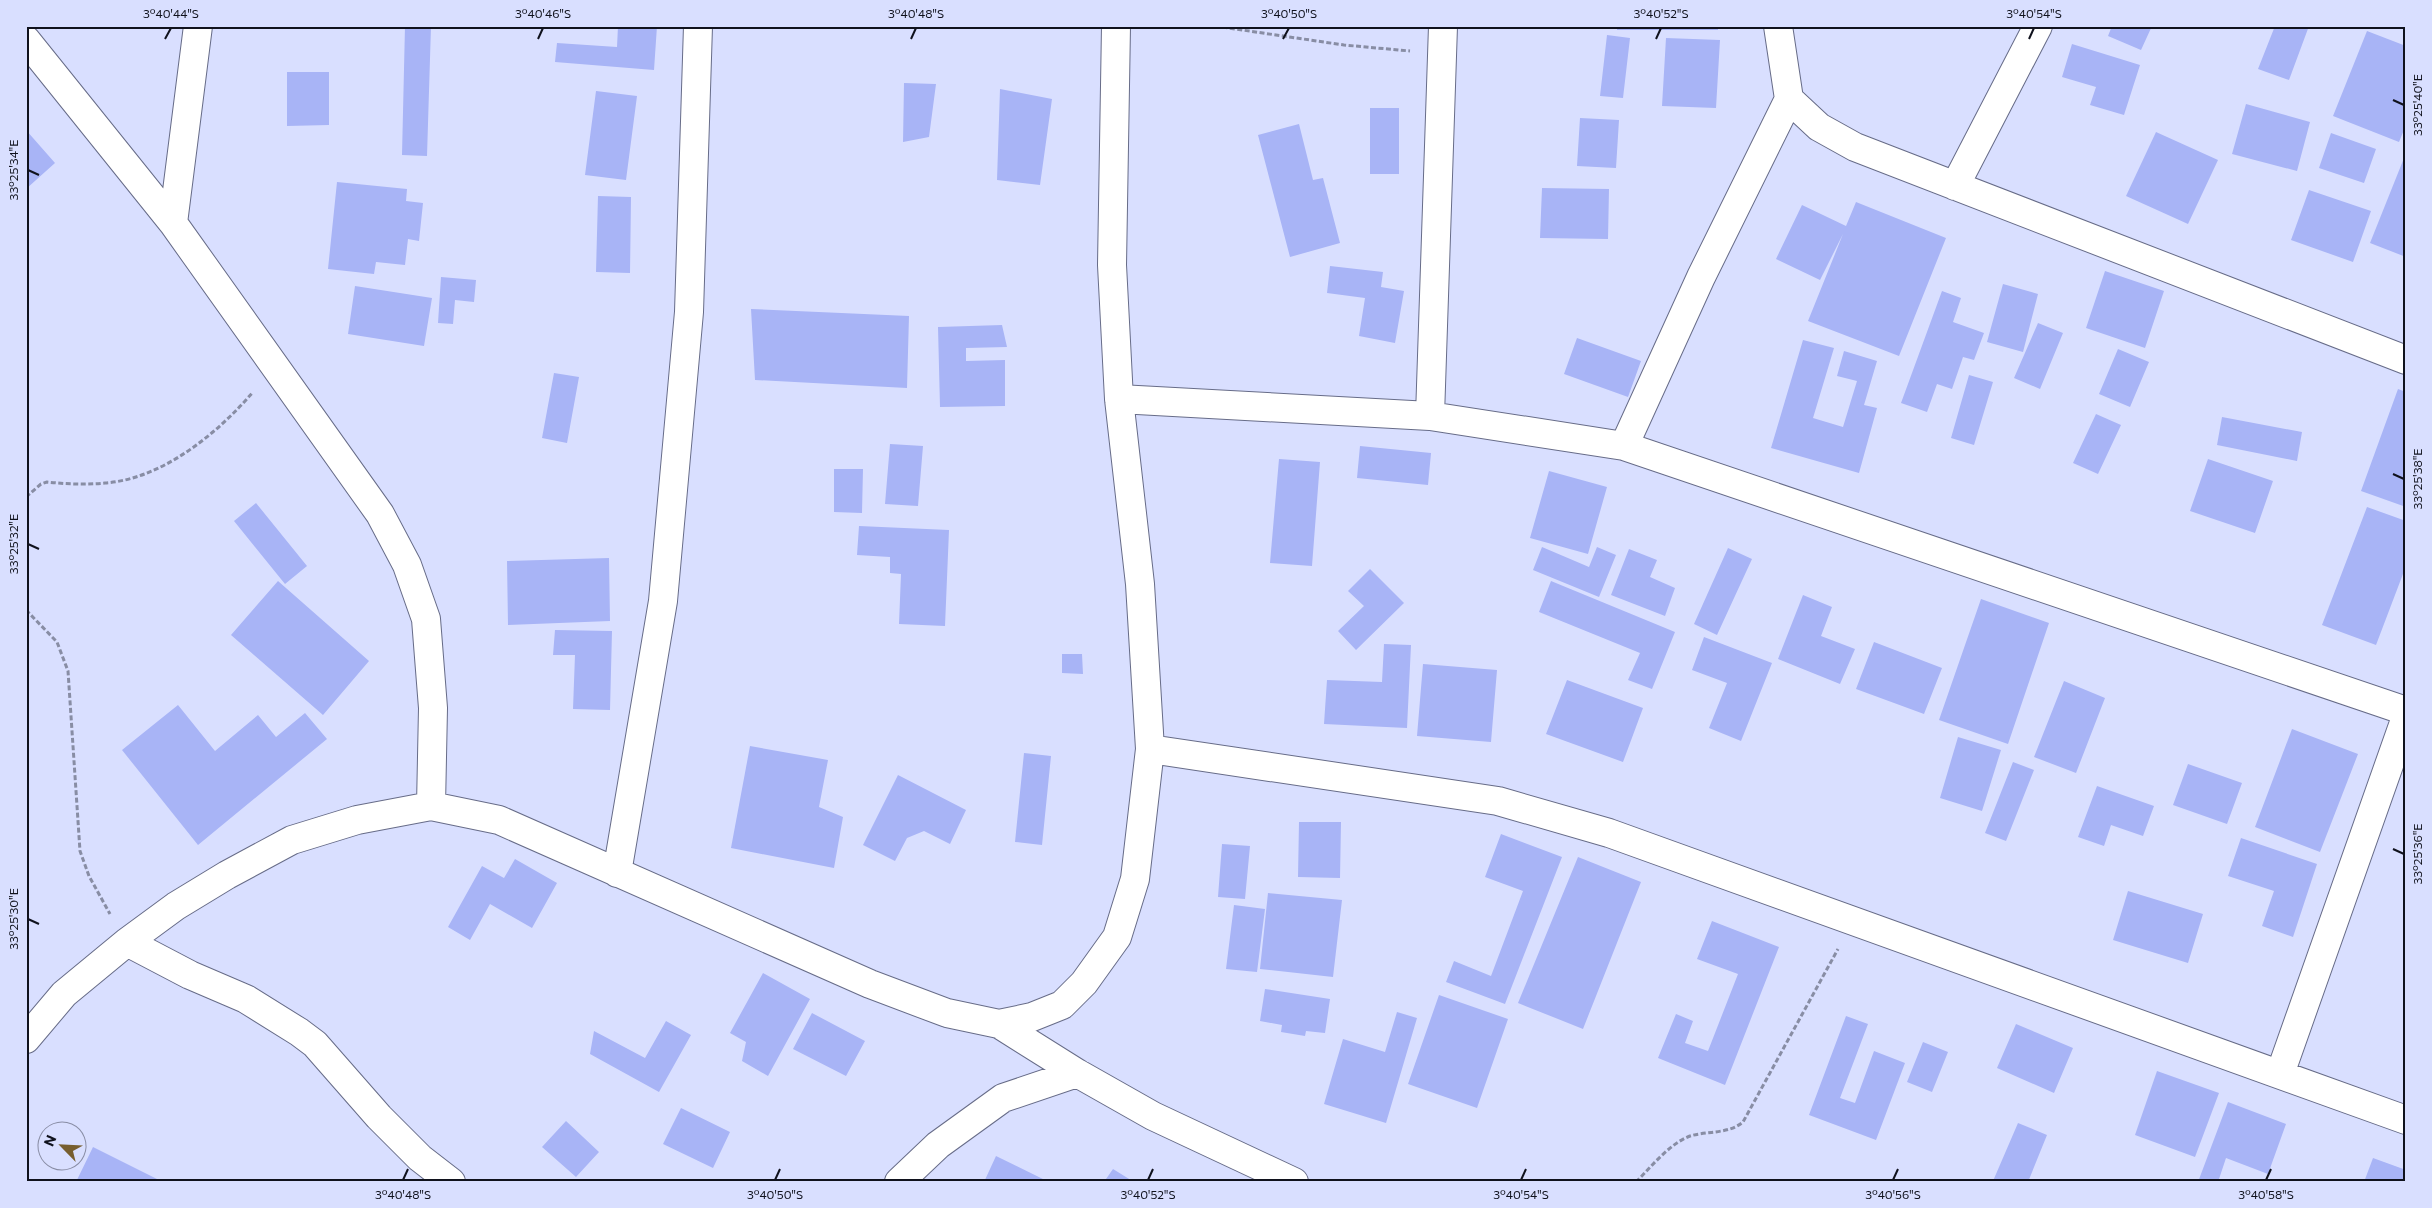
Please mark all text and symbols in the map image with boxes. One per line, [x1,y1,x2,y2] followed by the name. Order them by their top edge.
[143,6,199,20] text: 3°40'44"S
[515,6,571,20] text: 3°40'46"S
[888,6,944,20] text: 3°40'48"S
[1261,6,1317,20] text: 3°40'50"S
[1634,6,1688,20] text: 3°40'52"S
[2006,6,2062,20] text: 3°40'54"S
[2410,74,2424,136] text: 33°25'40"E
[6,140,20,200] text: 33°25'34"E
[2410,449,2424,509] text: 33°25'38"E
[6,514,20,574] text: 33°25'32"E
[2410,824,2424,884] text: 33°25'36"E
[6,888,20,950] text: 33°25'30"E
[38,1120,88,1170] north arrow
[40,1132,60,1149] text: N
[375,1187,431,1201] text: 3°40'48"S
[747,1187,803,1201] text: 3°40'50"S
[1121,1187,1175,1201] text: 3°40'52"S
[1493,1187,1549,1201] text: 3°40'54"S
[1865,1187,1921,1201] text: 3°40'56"S
[2238,1187,2294,1201] text: 3°40'58"S

